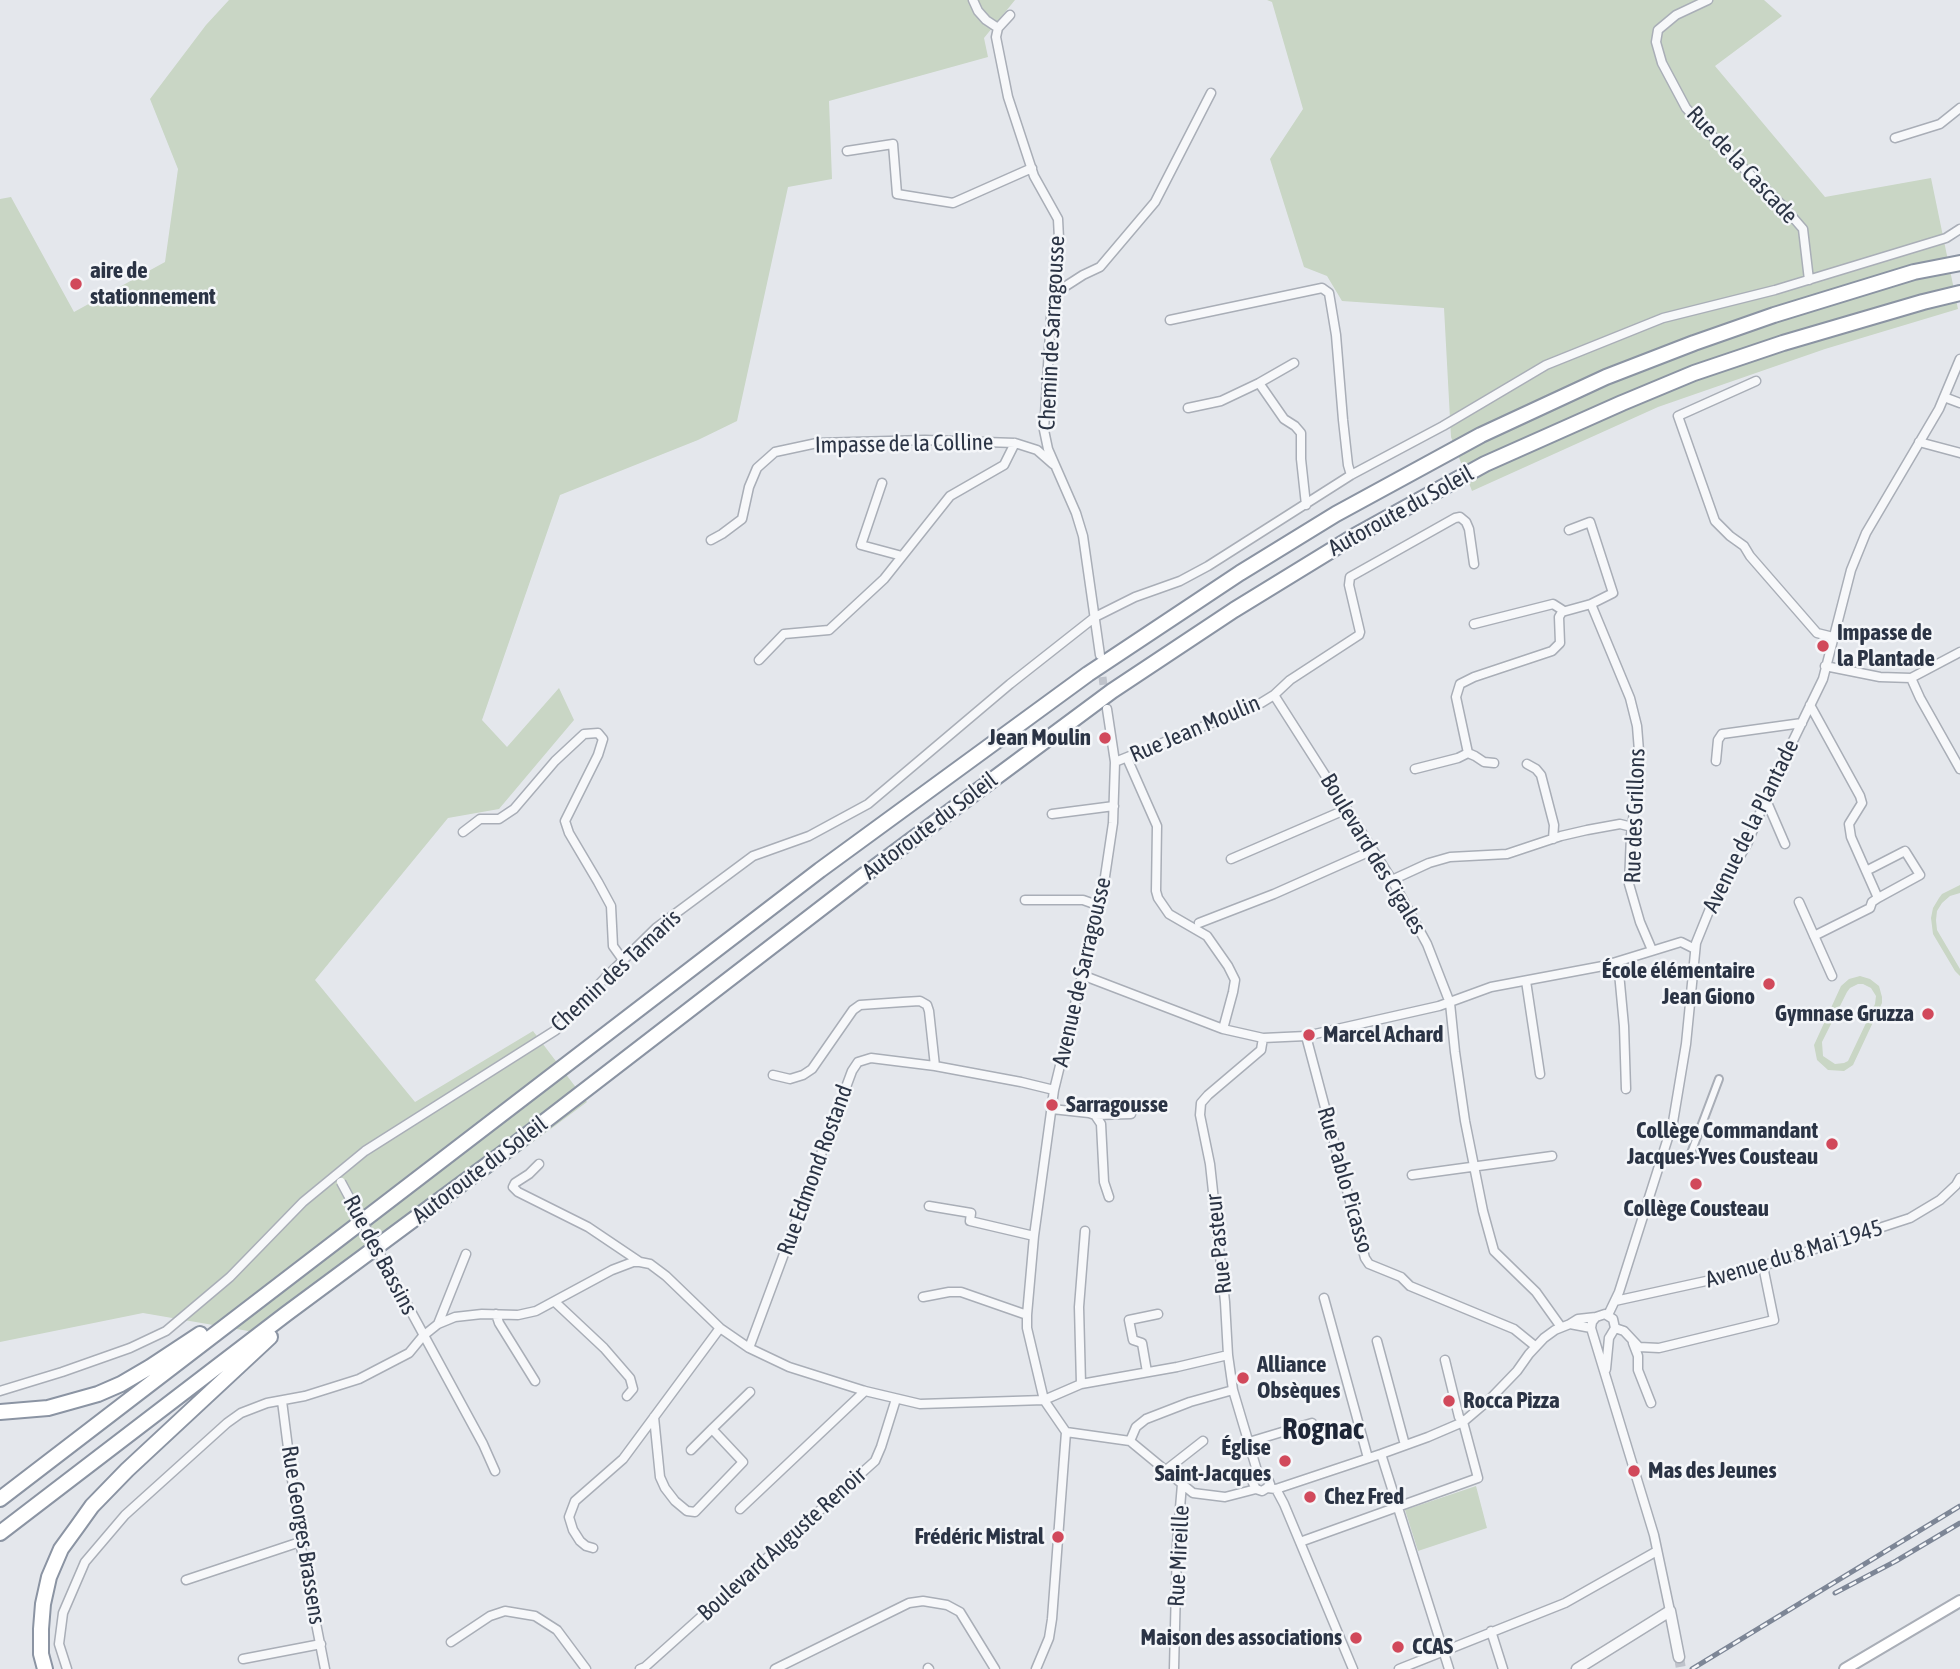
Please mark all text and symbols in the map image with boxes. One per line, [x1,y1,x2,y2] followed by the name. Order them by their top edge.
[1681,101,1803,229] street label: Rue de la Cascade
[1033,235,1071,431] street label: Chemin de Sarragousse
[90,257,216,311] place label: aire de stationnement
[68,276,84,292] marker: aire de stationnement
[815,429,993,459] street label: Impasse de la Colline
[1324,460,1478,562] street label: Autoroute du Soleil
[1837,619,1935,673] place label: Impasse de la Plantade
[1815,638,1831,654] marker: Impasse de la Plantade
[1126,689,1264,769] street label: Rue Jean Moulin
[988,724,1091,752] place label: Jean Moulin
[1097,730,1113,746] marker: Jean Moulin
[1697,735,1805,917] street label: Avenue de la Plantade
[1619,748,1651,884] street label: Rue des Grillons
[857,766,1003,886] street label: Autoroute du Soleil
[1314,769,1432,939] street label: Boulevard des Cigales
[1047,875,1117,1069] street label: Avenue de Sarragousse
[545,904,687,1038] street label: Chemin des Tamaris
[1602,957,1755,1011] place label: École élémentaire Jean Giono
[1761,976,1777,992] marker: École élémentaire Jean Giono
[1775,1000,1914,1028] place label: Gymnase Gruzza
[1920,1006,1936,1022] marker: Gymnase Gruzza
[1323,1021,1443,1049] place label: Marcel Achard
[1301,1027,1317,1043] marker: Marcel Achard
[771,1081,859,1259] street label: Rue Edmond Rostand
[1066,1091,1168,1119] place label: Sarragousse
[1044,1097,1060,1113] marker: Sarragousse
[1311,1104,1379,1256] street label: Rue Pablo Picasso
[407,1110,553,1230] street label: Autoroute du Soleil
[1627,1117,1818,1171] place label: Collège Commandant Jacques-Yves Cousteau
[1824,1136,1840,1152] marker: Collège Commandant Jacques-Yves Cousteau
[1688,1176,1704,1192] marker: Collège Cousteau
[337,1191,423,1319] street label: Rue des Bassins
[1200,1193,1238,1295] street label: Rue Pasteur
[1623,1195,1769,1223] place label: Collège Cousteau
[1702,1214,1886,1294] street label: Avenue du 8 Mai 1945
[1257,1351,1340,1405] place label: Alliance Obsèques
[1235,1370,1251,1386] marker: Alliance Obsèques
[1463,1387,1560,1415] place label: Rocca Pizza
[1441,1393,1457,1409] marker: Rocca Pizza
[1282,1412,1364,1448] district label: Rognac
[1155,1434,1271,1488] place label: Église Saint-Jacques
[275,1444,331,1626] street label: Rue Georges Brassens
[1277,1453,1293,1469] marker: Église Saint-Jacques
[1648,1457,1777,1485] place label: Mas des Jeunes
[692,1461,872,1627] street label: Boulevard Auguste Renoir
[1626,1463,1642,1479] marker: Mas des Jeunes
[1324,1483,1404,1511] place label: Chez Fred
[1302,1489,1318,1505] marker: Chez Fred
[1163,1504,1195,1608] street label: Rue Mireille
[914,1523,1044,1551] place label: Frédéric Mistral
[1050,1529,1066,1545] marker: Frédéric Mistral
[1141,1624,1342,1652] place label: Maison des associations
[1348,1630,1364,1646] marker: Maison des associations
[1412,1633,1453,1661] place label: CCAS
[1390,1639,1406,1655] marker: CCAS

